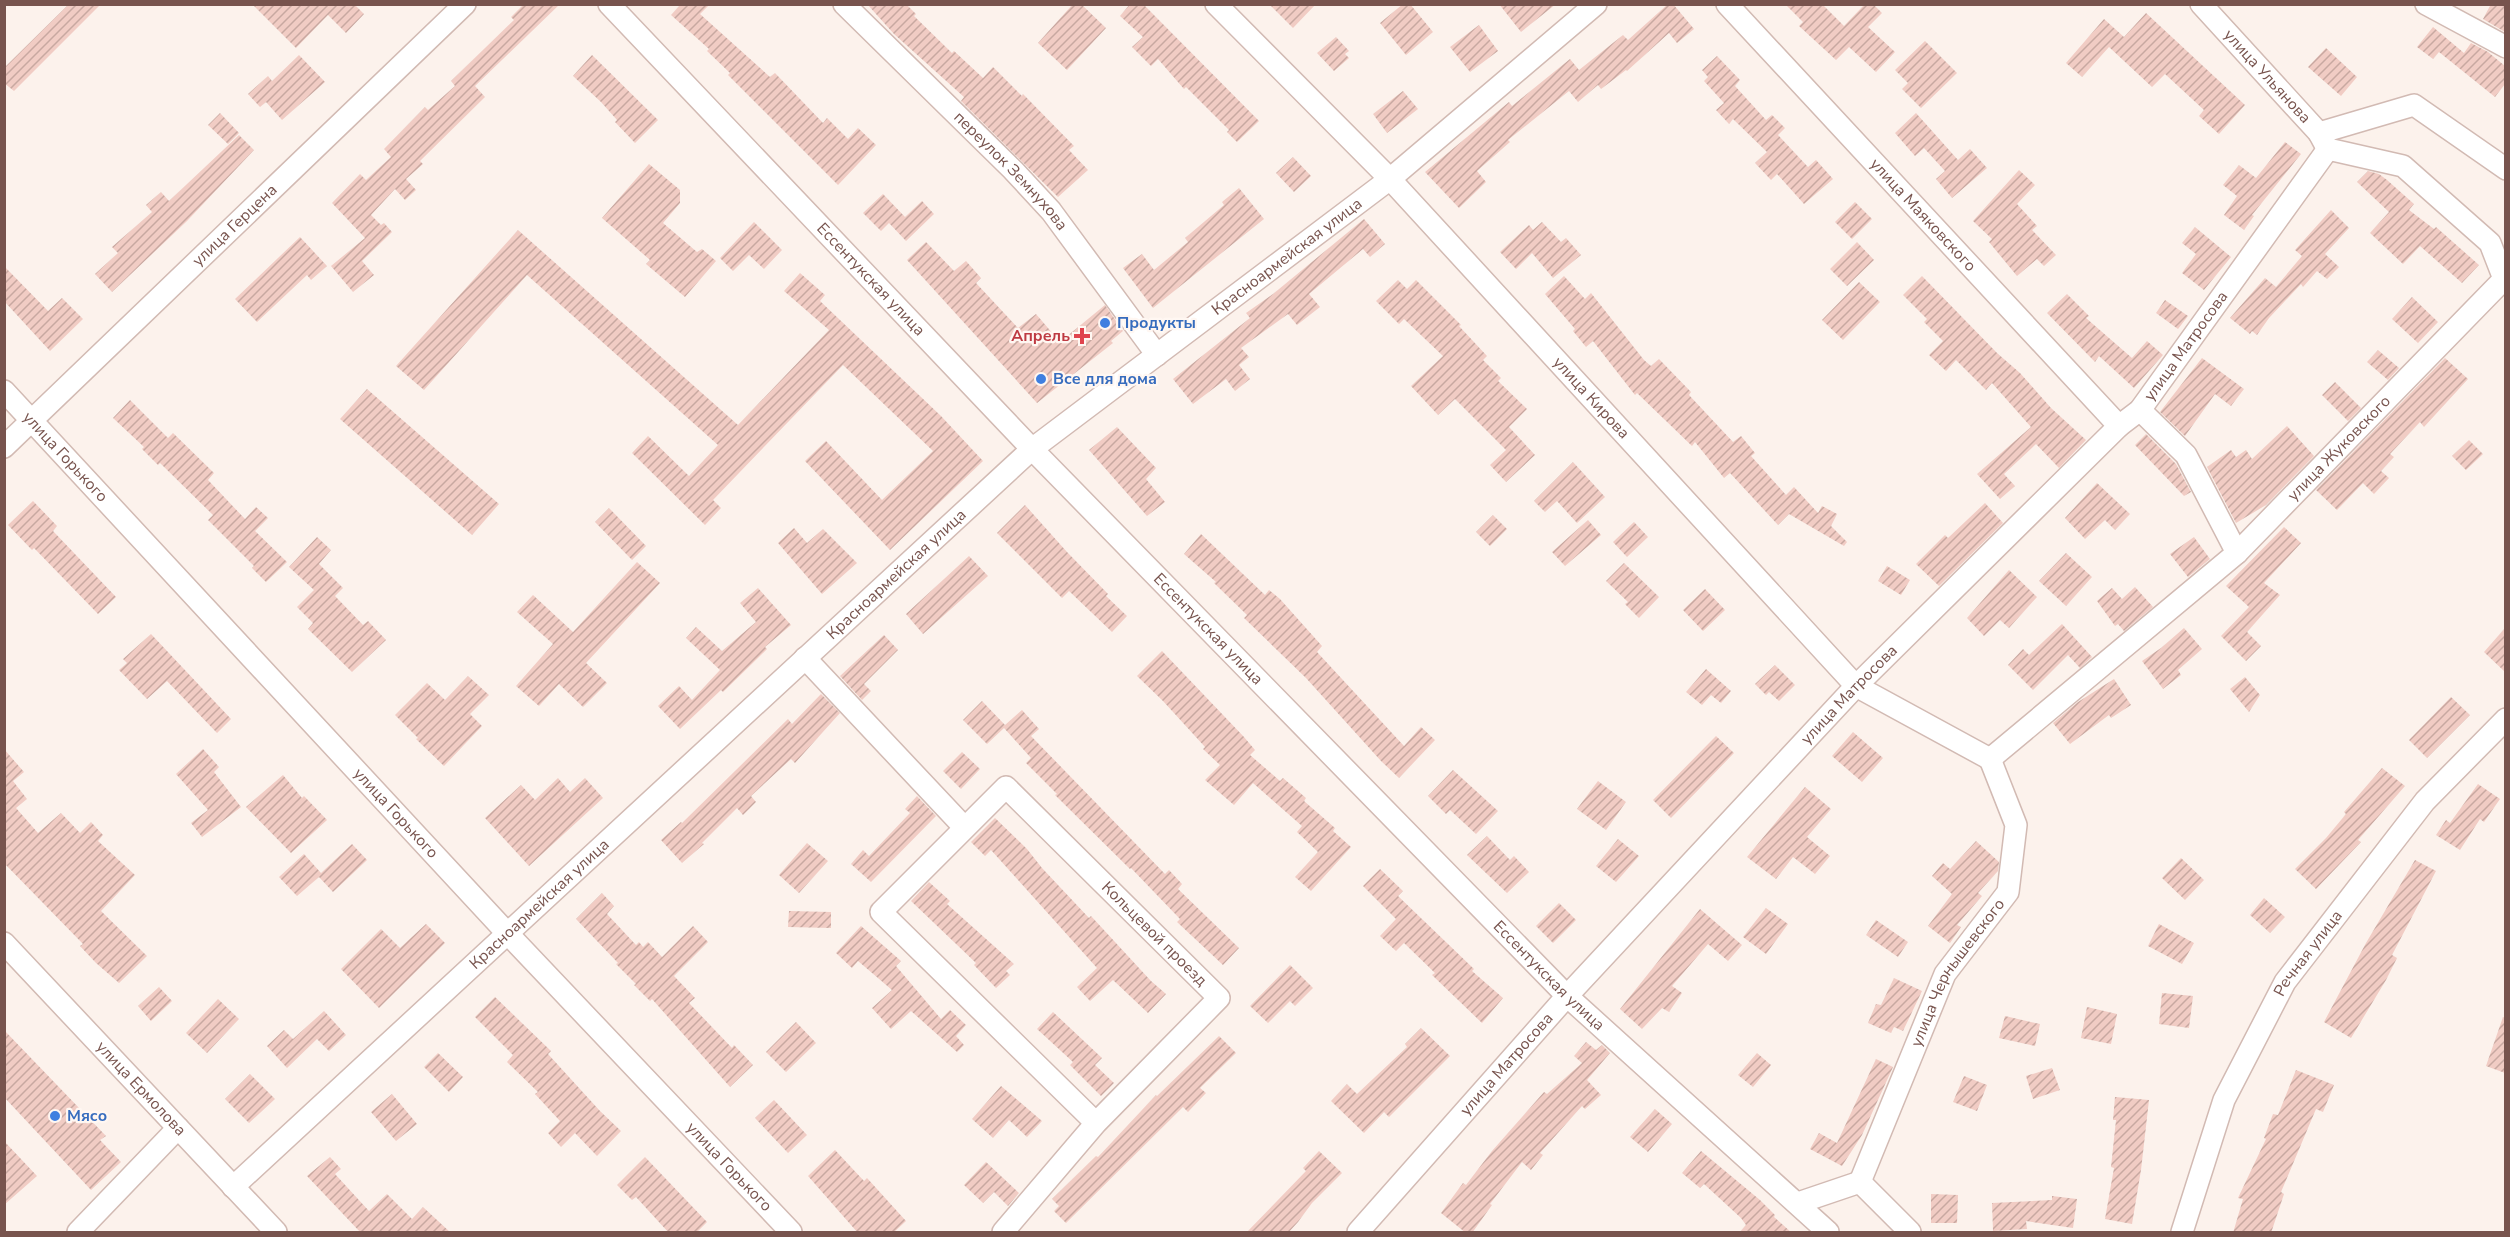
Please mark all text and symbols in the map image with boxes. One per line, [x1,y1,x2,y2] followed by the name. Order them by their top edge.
[2218,25,2316,128] street label: улица Ульянова
[949,107,1073,235] street label: переулок Земнухова
[1865,154,1981,276] street label: улица Маяковского
[187,179,282,271] street label: улица Герцена
[1207,193,1367,321] street label: Красноармейская улица
[812,218,930,341] street label: Ессентукская улица
[2139,287,2233,406] street label: улица Матросова
[1117,312,1196,334] place label: Продукты
[1098,316,1112,330] marker: Продукты
[1011,325,1070,347] place label: Апрель
[1075,329,1089,343] marker: Апрель
[1548,352,1635,444] street label: улица Кирова
[1053,368,1157,390] place label: Все для дома
[1034,372,1048,386] marker: Все для дома
[2283,390,2396,506] street label: улица Жуковского
[18,407,113,507] street label: улица Горького
[822,504,971,645] street label: Красноармейская улица
[1148,568,1268,690] street label: Ессентукская улица
[1796,640,1902,749] street label: улица Матросова
[348,763,443,863] street label: улица Горького
[465,834,614,974] street label: Красноармейская улица
[1097,877,1212,992] street label: Кольцевой проезд
[1905,894,2010,1050] street label: улица Чернышевского
[2268,906,2348,1000] street label: Речная улица
[1488,916,1609,1036] street label: Ессентукская улица
[1455,1008,1558,1121] street label: улица Матросова
[91,1036,191,1141] street label: улица Ермолова
[67,1105,107,1127] place label: Мясо
[48,1109,62,1123] marker: Мясо
[681,1117,777,1217] street label: улица Горького

